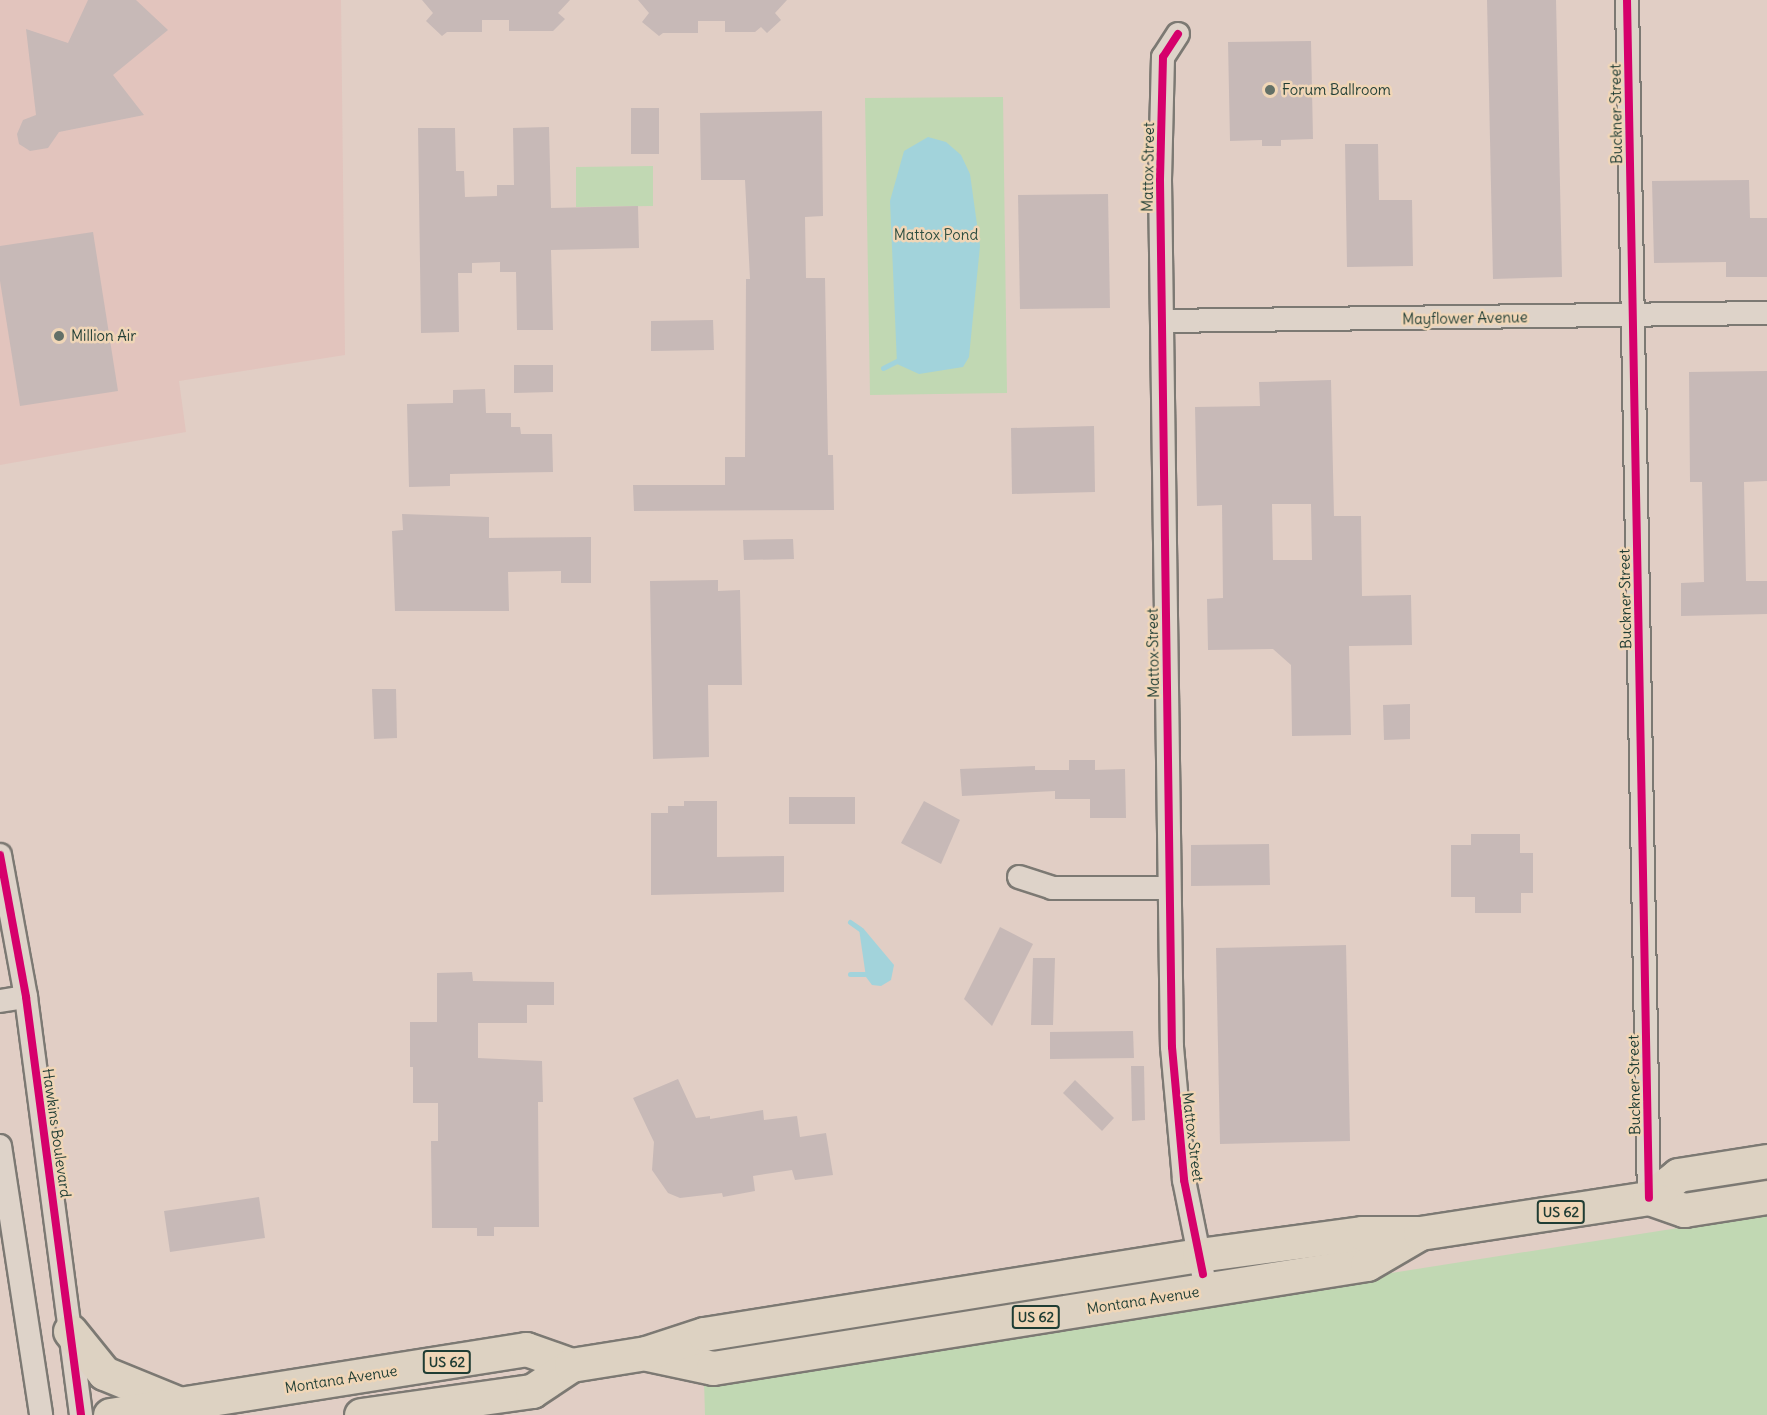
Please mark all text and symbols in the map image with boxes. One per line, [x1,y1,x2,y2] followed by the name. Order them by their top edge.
[1606,64,1626,164] street label: Buckner Street
[1282,81,1391,99] place label: Forum Ballroom
[1263,83,1277,97] marker: Forum Ballroom
[1138,122,1158,212] street label: Mattox Street
[894,226,978,244] park label: Mattox Pond
[1402,308,1528,328] street label: Mayflower Avenue
[71,327,136,345] place label: Million Air
[52,329,66,343] marker: Million Air
[1615,549,1635,649] street label: Buckner Street
[1143,608,1163,698] street label: Mattox Street
[1624,1035,1644,1135] street label: Buckner Street
[39,1067,75,1199] street label: Hawkins Boulevard
[1179,1091,1207,1183] street label: Mattox Street
[1536,1201,1586,1223] road number: US 62
[1085,1282,1201,1318] street label: Montana Avenue
[1010,1306,1062,1328] road number: US 62
[422,1351,472,1373] road number: US 62
[283,1361,399,1397] street label: Montana Avenue

